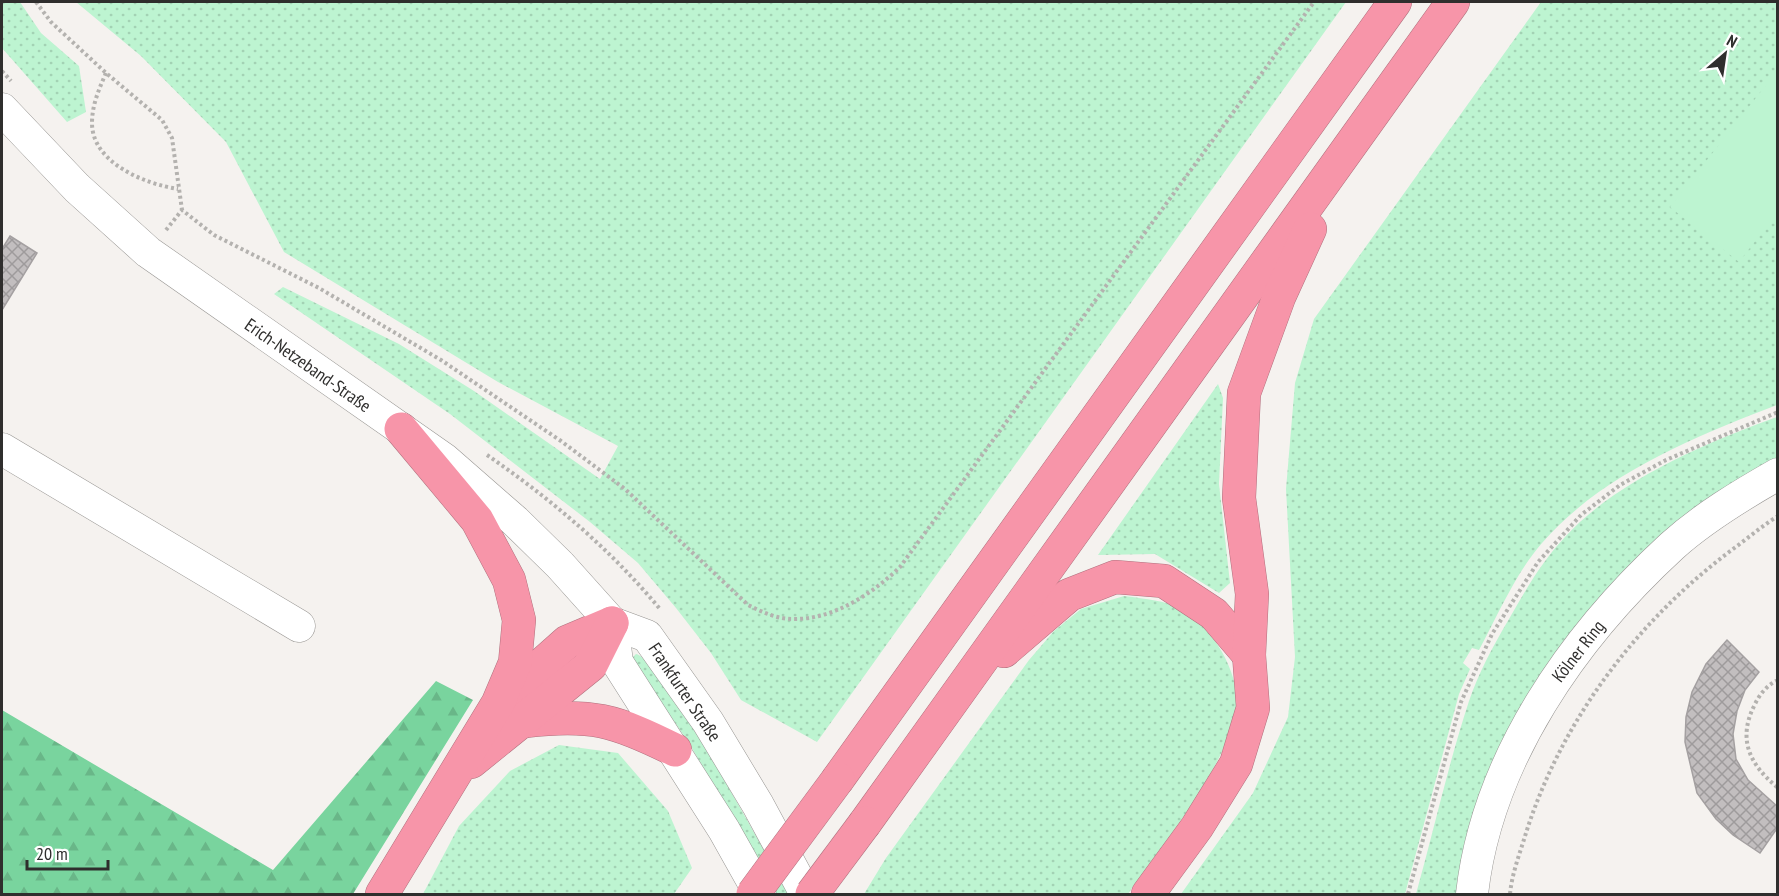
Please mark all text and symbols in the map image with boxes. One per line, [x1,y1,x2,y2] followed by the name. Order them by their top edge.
[1695,24,1755,84] north arrow
[1724,30,1741,52] text: N
[240,313,376,417] street label: Erich-Netzeband-Straße
[1547,615,1609,687] street label: Kölner Ring
[644,638,726,746] street label: Frankfurter Straße
[27,833,108,871] scale bar
[36,842,68,865] text: 20 m

